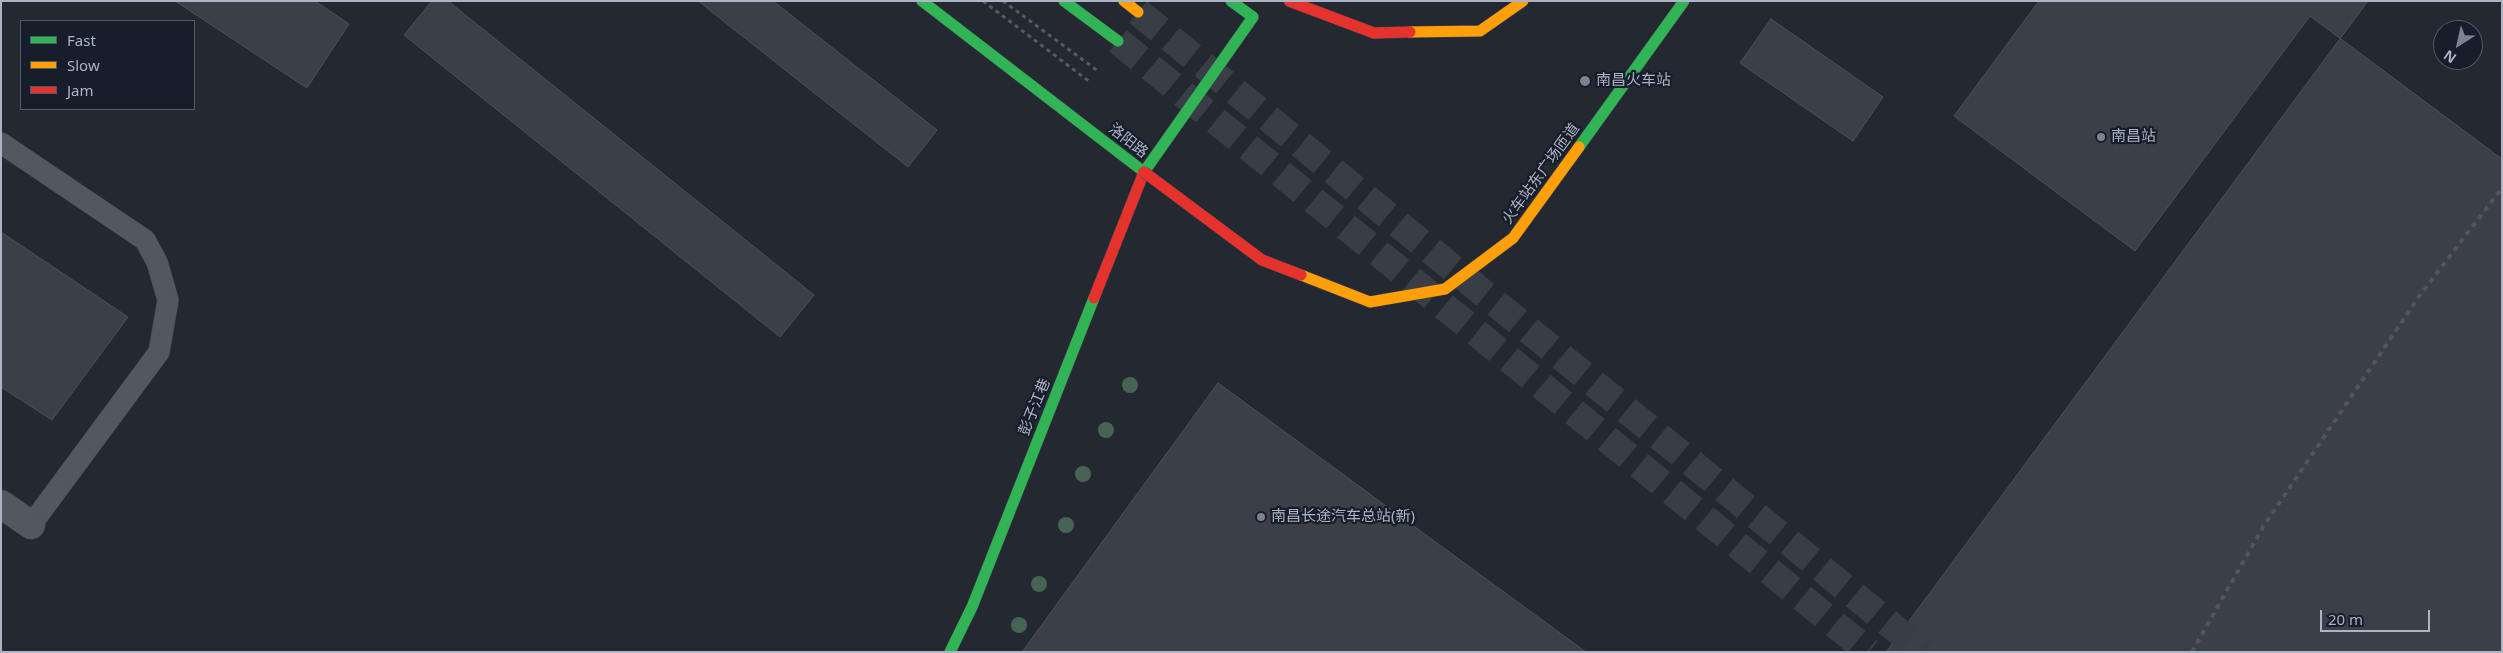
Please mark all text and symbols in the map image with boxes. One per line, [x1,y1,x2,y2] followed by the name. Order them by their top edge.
[20,20,195,110] legend
[2433,20,2483,70] north arrow
[67,30,96,50] text: Fast
[2440,46,2460,68] text: N
[67,55,100,75] text: Slow
[1596,72,1671,90] place label: 南昌火车站
[1578,74,1592,88] marker: 南昌火车站
[67,80,94,100] text: Jam
[1105,120,1151,162] street label: 洛阳路
[1498,120,1584,228] street label: 火车站东广场匝道
[2111,128,2156,146] place label: 南昌站
[2095,131,2107,143] marker: 南昌站
[1015,376,1055,438] street label: 彭子江巷
[1271,508,1415,526] place label: 南昌长途汽车总站(新)
[1255,511,1267,523] marker: 南昌长途汽车总站(新)
[2323,600,2433,632] scale bar
[2328,609,2363,629] text: 20 m

